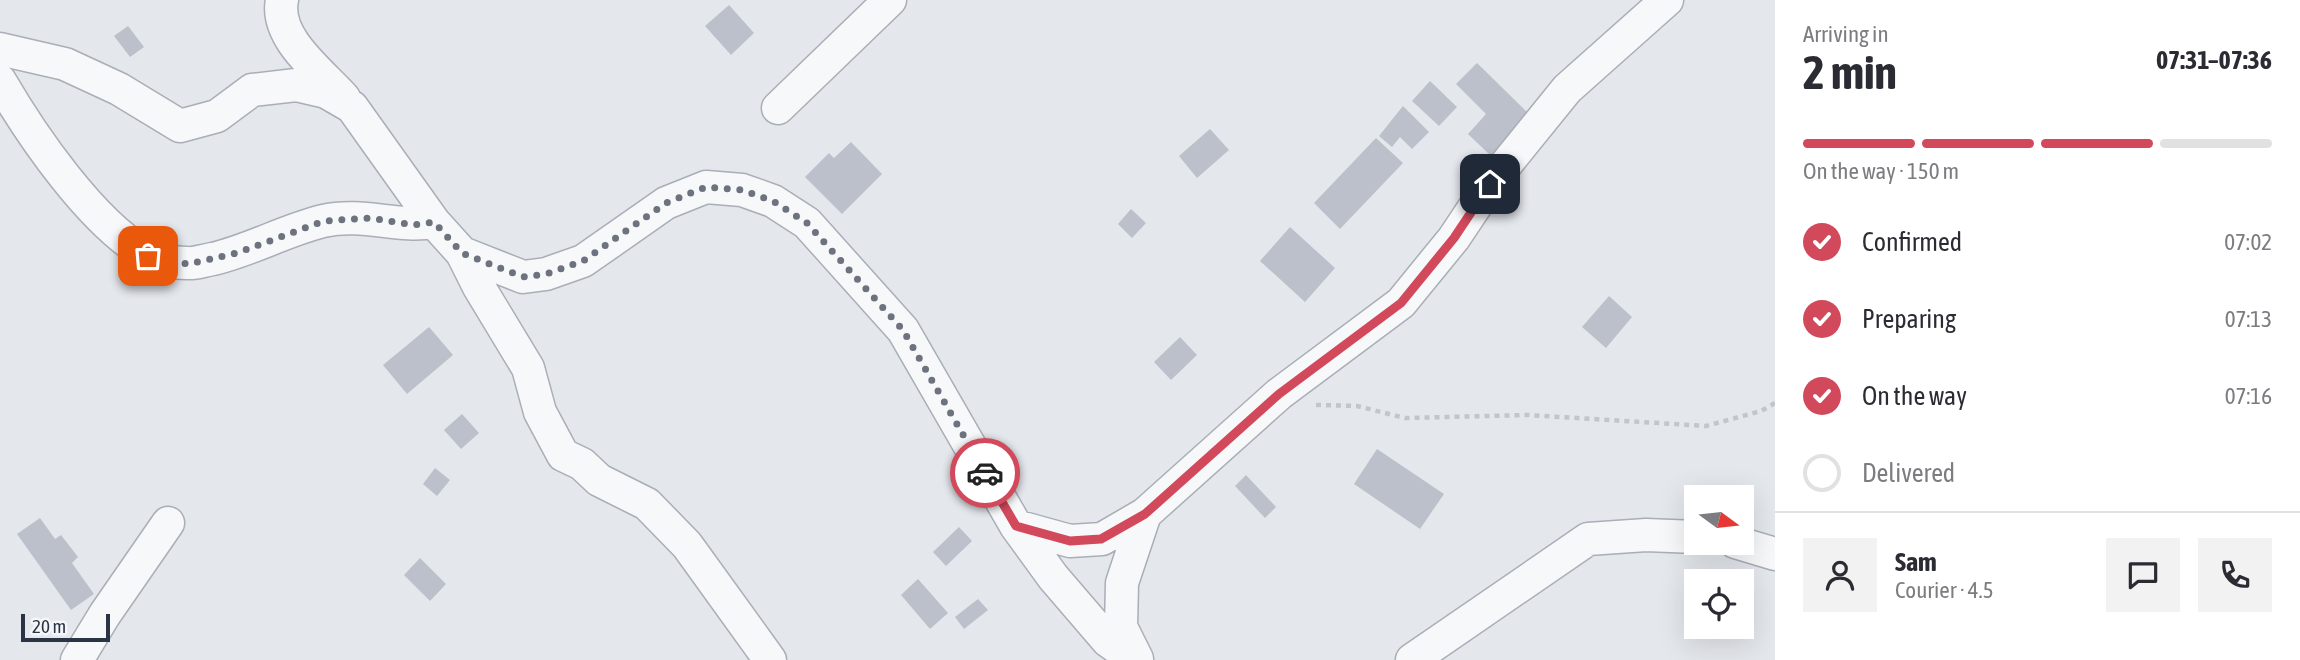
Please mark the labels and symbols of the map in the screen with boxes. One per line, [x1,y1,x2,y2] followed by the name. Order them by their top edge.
[1460,154,1520,214] pin
[118,226,178,286] pin
[950,438,1020,508] courier
[1684,485,1754,555] north arrow
[21,611,110,643] scale bar

